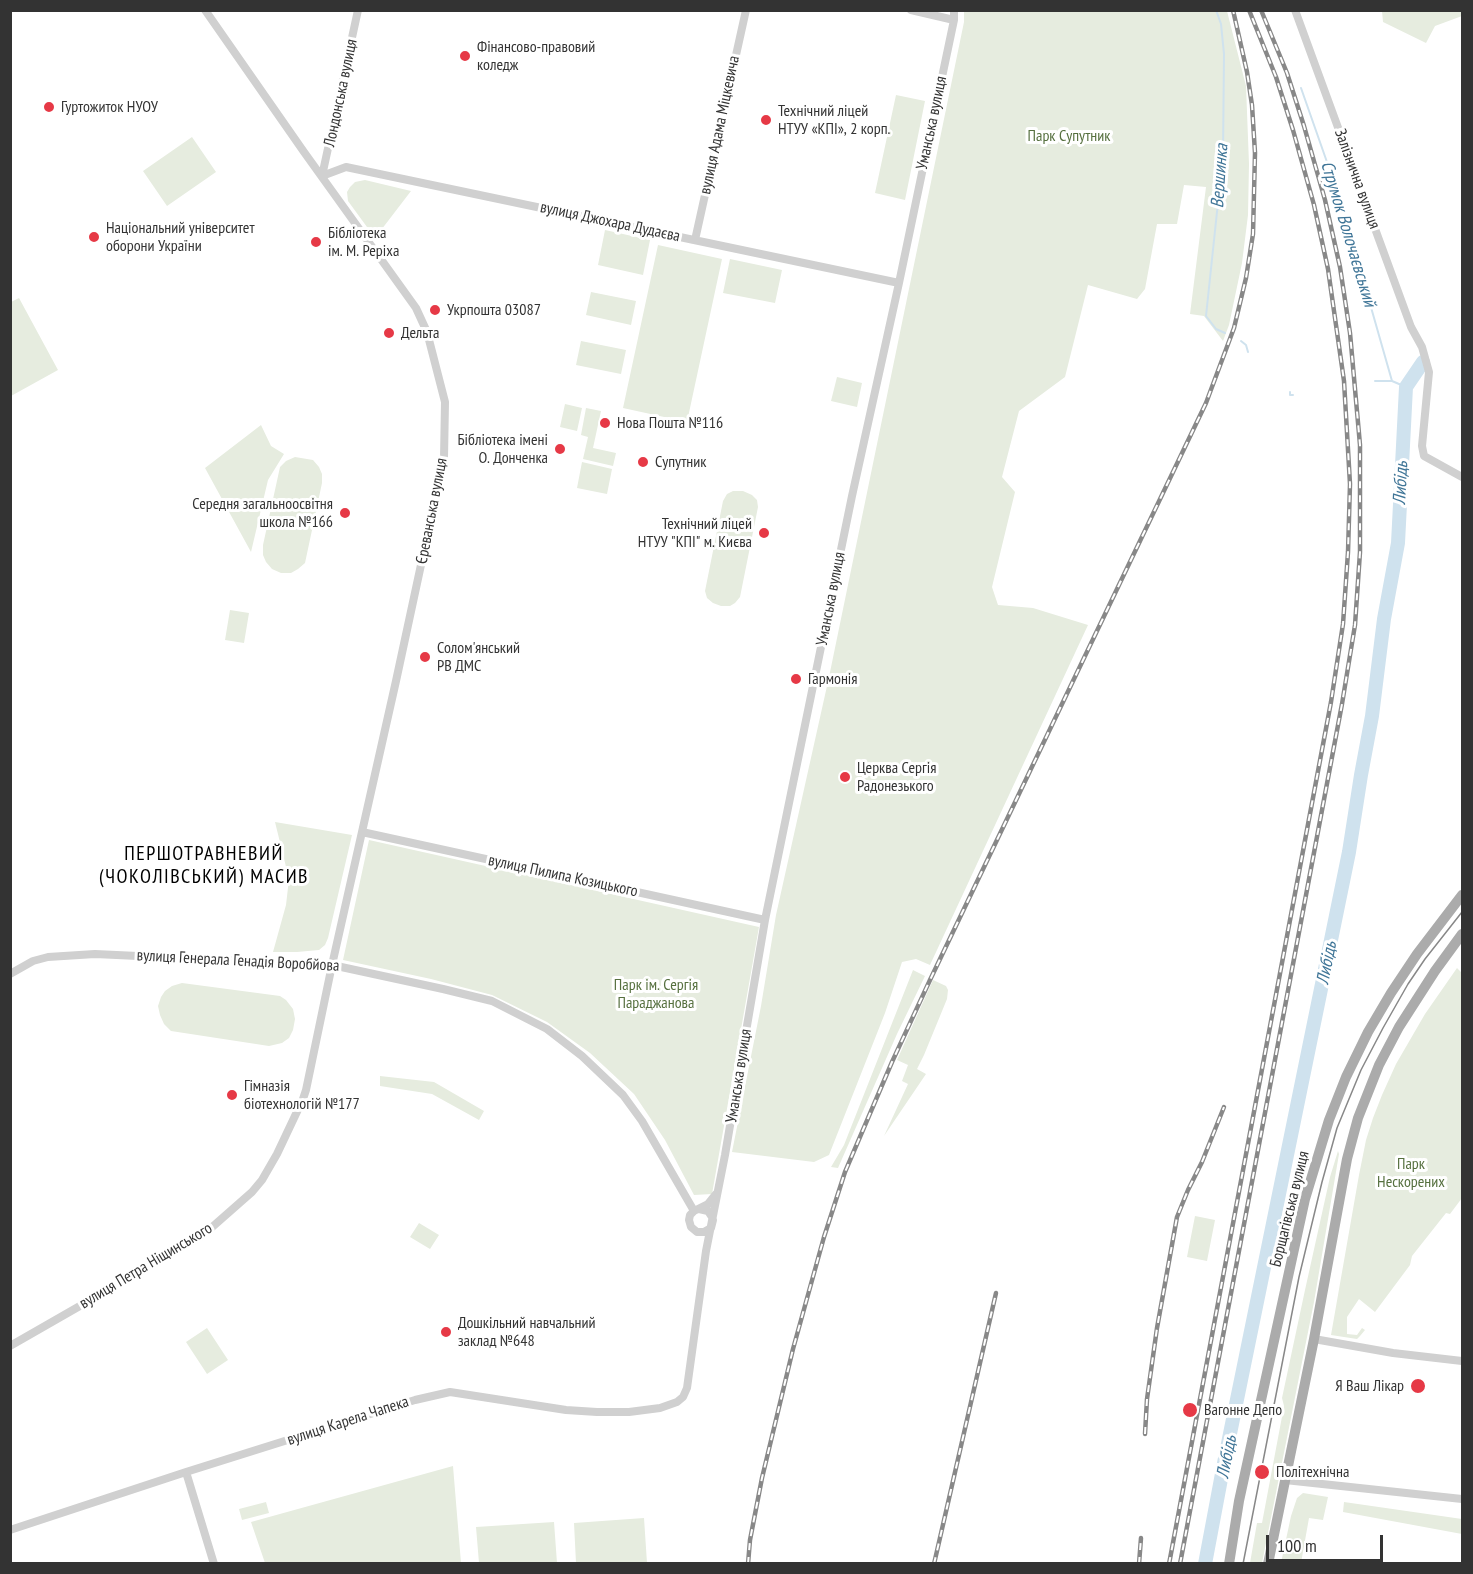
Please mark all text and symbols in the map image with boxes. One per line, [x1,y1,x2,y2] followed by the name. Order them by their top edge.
[320,37,362,149] street label: Лондонська вулиця
[477,37,595,75] place label: Фінансово-правовий коледж
[458,49,472,63] marker: Фінансово-правовий коледж
[696,54,744,196] street label: вулиця Адама Міцкевича
[913,75,951,171] street label: Уманська вулиця
[61,97,158,117] place label: Гуртожиток НУОУ
[42,100,56,114] marker: Гуртожиток НУОУ
[778,101,890,139] place label: Технічний ліцей НТУУ «КПІ», 2 корп.
[759,113,773,127] marker: Технічний ліцей НТУУ «КПІ», 2 корп.
[1028,126,1110,146] park label: Парк Супутник
[1330,126,1384,232] street label: Залізнична вулиця
[1207,143,1233,209] water label: Вершинка
[1316,159,1380,309] water label: Струмок Волочаєвський
[538,198,682,246] street label: вулиця Джохара Дудаєва
[106,218,255,256] place label: Національний університет оборони України
[328,223,399,261] place label: Бібліотека ім. М. Реріха
[87,230,101,244] marker: Національний університет оборони України
[309,235,323,249] marker: Бібліотека ім. М. Реріха
[447,300,541,320] place label: Укрпошта 03087
[428,303,442,317] marker: Укрпошта 03087
[401,323,439,343] place label: Дельта
[382,326,396,340] marker: Дельта
[617,413,723,433] place label: Нова Пошта №116
[598,416,612,430] marker: Нова Пошта №116
[457,430,548,468] place label: Бібліотека імені О. Донченка
[553,442,567,456] marker: Бібліотека імені О. Донченка
[655,452,706,472] place label: Супутник
[636,455,650,469] marker: Супутник
[412,456,452,566] street label: Єреванська вулиця
[1389,461,1413,505] water label: Либідь
[192,494,333,532] place label: Середня загальноосвітня школа №166
[338,506,352,520] marker: Середня загальноосвітня школа №166
[638,514,752,552] place label: Технічний ліцей НТУУ "КПІ" м. Києва
[757,526,771,540] marker: Технічний ліцей НТУУ "КПІ" м. Києва
[813,551,849,647] street label: Уманська вулиця
[437,638,520,676] place label: Солом'янський РВ ДМС
[418,650,432,664] marker: Солом'янський РВ ДМС
[808,669,858,689] place label: Гармонія
[789,672,803,686] marker: Гармонія
[857,758,936,796] place label: Церква Сергія Радонезького
[838,770,852,784] marker: Церква Сергія Радонезького
[99,842,309,889] district label: ПЕРШОТРАВНЕВИЙ (ЧОКОЛІВСЬКИЙ) МАСИВ
[487,851,639,901] street label: вулиця Пилипа Козицького
[1312,940,1342,986] water label: Либідь
[136,946,340,976] street label: вулиця Генерала Генадія Воробйова
[614,975,698,1013] park label: Парк ім. Сергія Параджанова
[722,1028,756,1124] street label: Уманська вулиця
[244,1076,360,1114] place label: Гімназія біотехнологій №177
[225,1088,239,1102] marker: Гімназія біотехнологій №177
[1266,1149,1314,1269] street label: Борщагівська вулиця
[1377,1154,1445,1192] park label: Парк Нескорених
[76,1219,216,1313] street label: вулиця Петра Ніщинського
[458,1313,595,1351] place label: Дошкільний навчальний заклад №648
[439,1325,453,1339] marker: Дошкільний навчальний заклад №648
[1335,1376,1404,1396] place label: Я Ваш Лікар
[1409,1377,1427,1395] marker: Я Ваш Лікар
[285,1392,411,1450] street label: вулиця Карела Чапека
[1204,1400,1282,1420] place label: Вагонне Депо
[1181,1401,1199,1419] marker: Вагонне Депо
[1212,1434,1242,1480] water label: Либідь
[1276,1462,1349,1482] place label: Політехнічна
[1253,1463,1271,1481] marker: Політехнічна
[1269,1523,1386,1561] scale bar
[1277,1534,1317,1557] text: 100 m

